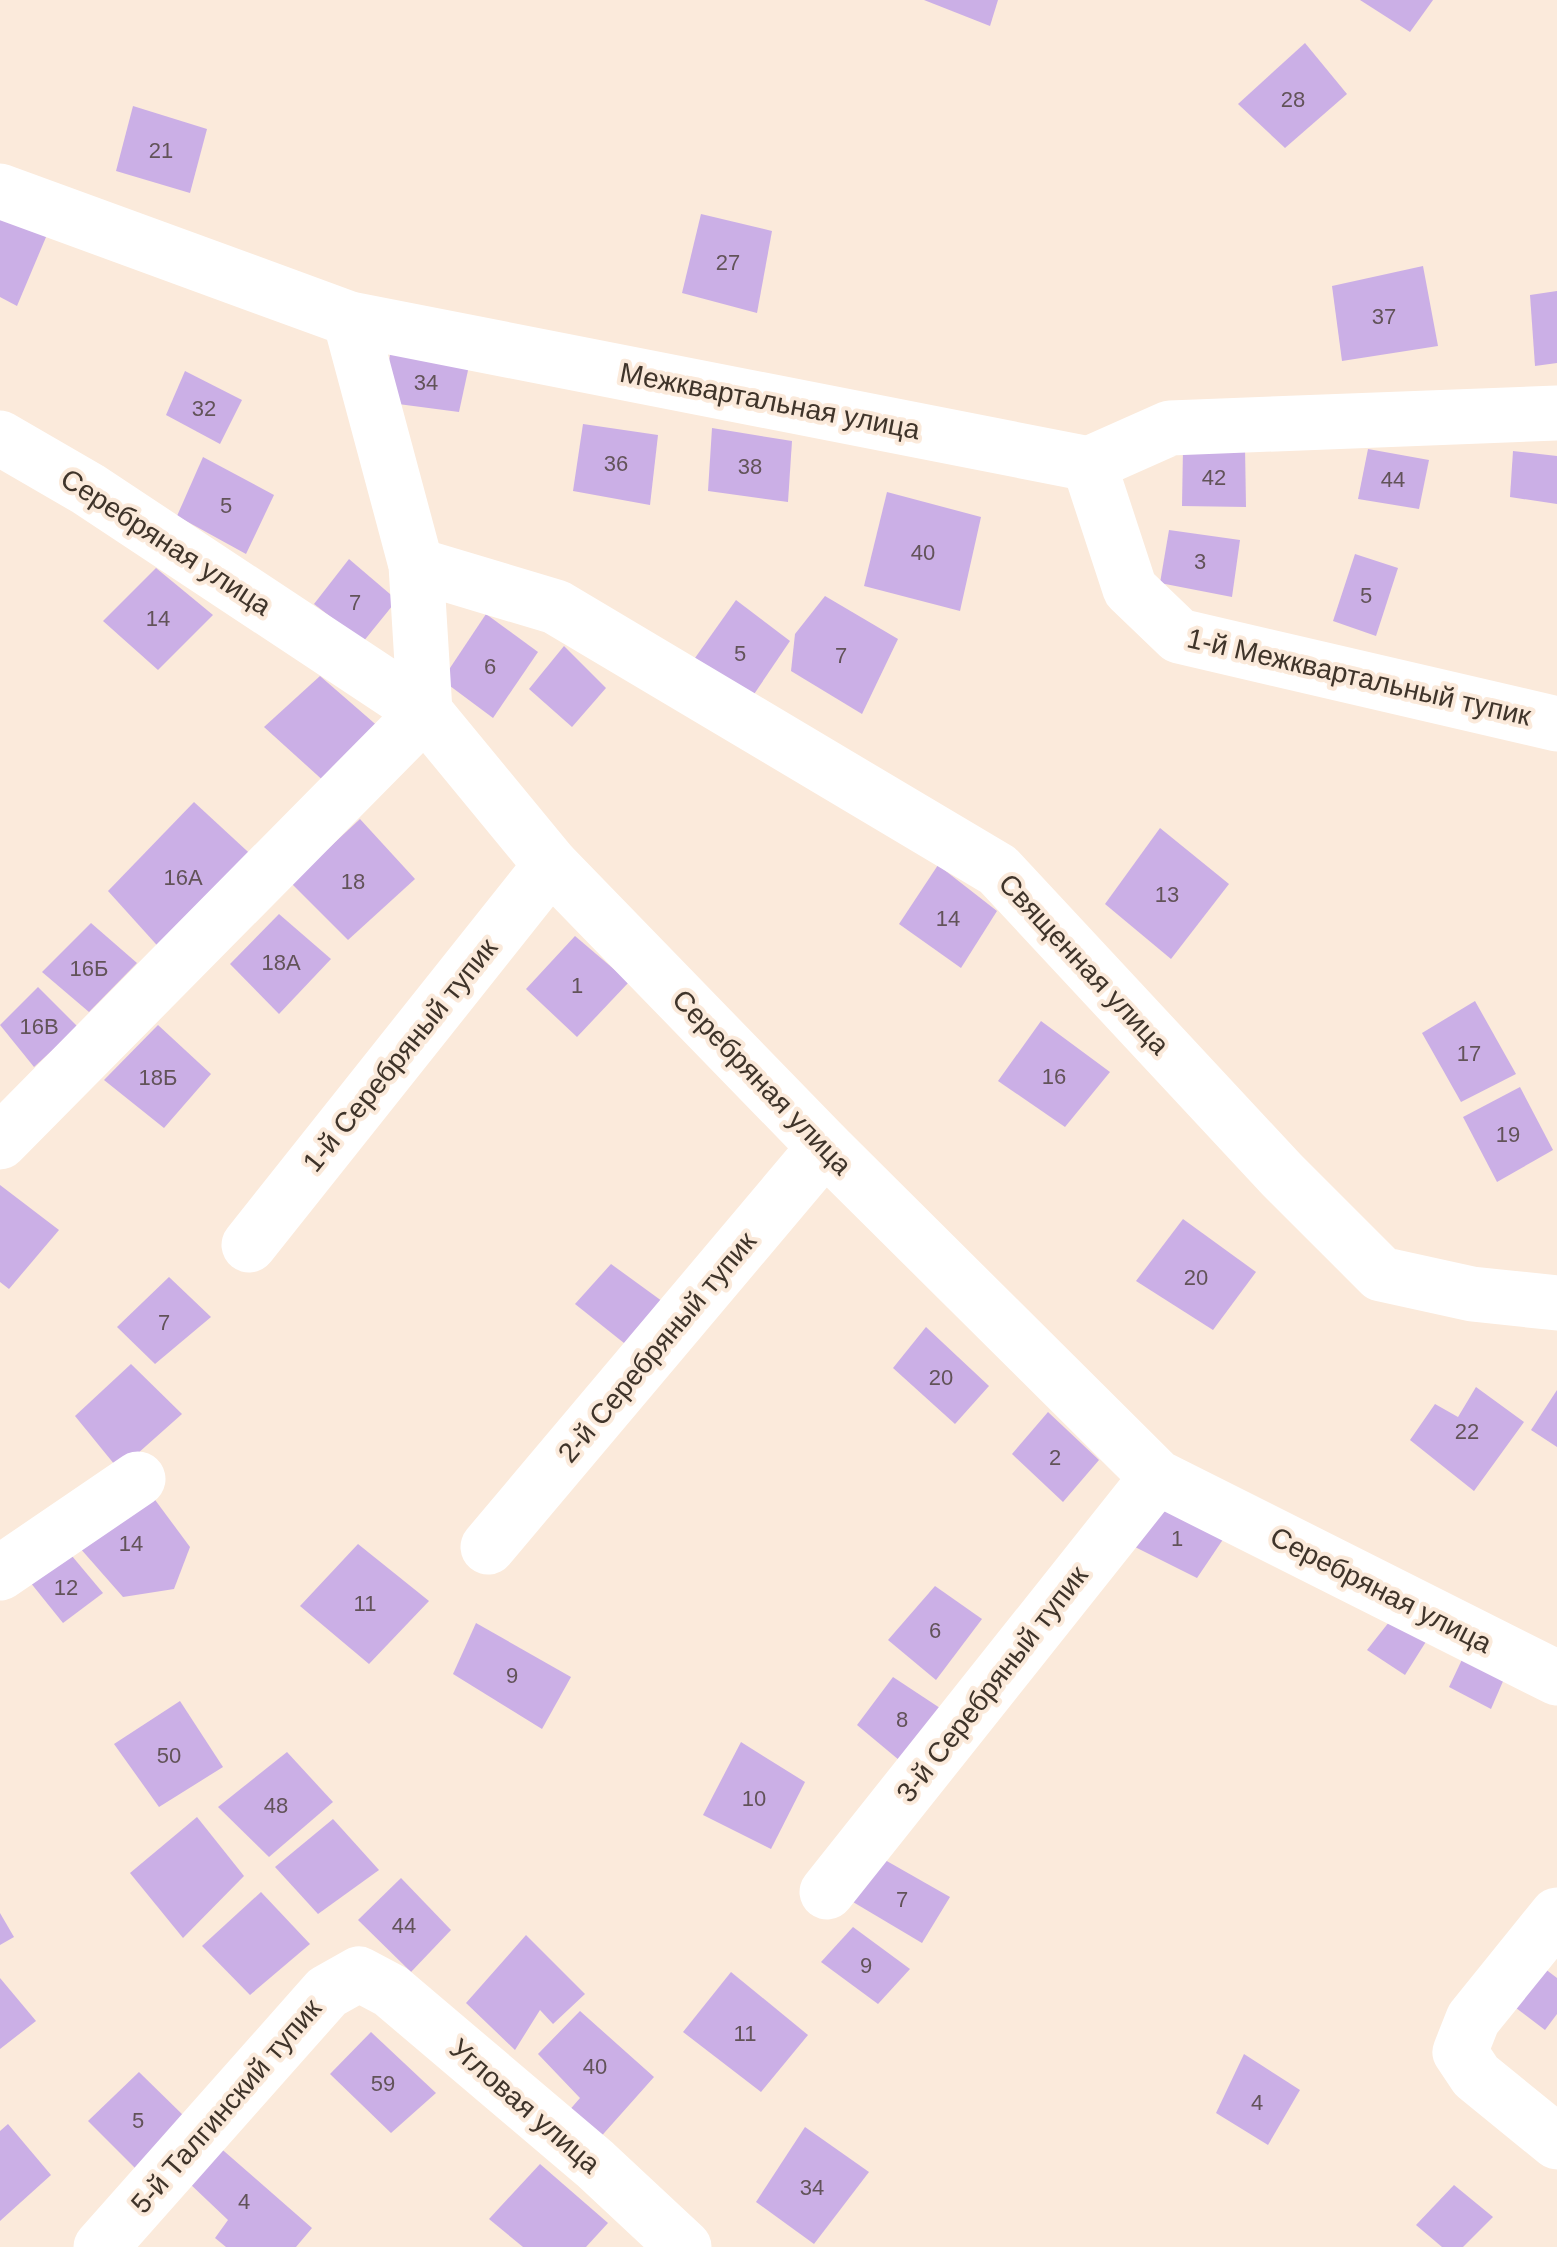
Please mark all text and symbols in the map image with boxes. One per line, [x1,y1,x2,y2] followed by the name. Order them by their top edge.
[1281,87,1305,112] house number: 28
[149,138,173,163] house number: 21
[716,250,740,275] house number: 27
[1372,304,1396,329] house number: 37
[617,357,923,445] street label: Межквартальная улица
[414,370,438,395] house number: 34
[192,396,216,421] house number: 32
[604,451,628,476] house number: 36
[738,454,762,479] house number: 38
[55,463,277,622] street label: Серебряная улица
[1202,465,1226,490] house number: 42
[1381,467,1405,492] house number: 44
[220,493,232,518] house number: 5
[911,540,935,565] house number: 40
[1194,549,1206,574] house number: 3
[1360,583,1372,608] house number: 5
[349,590,361,615] house number: 7
[146,606,170,631] house number: 14
[1184,622,1534,732] street label: 1-й Межквартальный тупик
[734,641,746,666] house number: 5
[835,643,847,668] house number: 7
[484,654,496,679] house number: 6
[163,865,203,890] house number: 16А
[993,868,1176,1061] street label: Священная улица
[341,869,365,894] house number: 18
[1155,882,1179,907] house number: 13
[936,906,960,931] house number: 14
[297,932,504,1178] street label: 1-й Серебряный тупик
[261,950,301,975] house number: 18А
[70,956,108,981] house number: 16Б
[571,973,583,998] house number: 1
[666,983,858,1181] street label: Серебряная улица
[19,1014,59,1039] house number: 16В
[1457,1041,1481,1066] house number: 17
[1042,1064,1066,1089] house number: 16
[139,1065,177,1090] house number: 18Б
[1496,1122,1520,1147] house number: 19
[552,1225,763,1468] street label: 2-й Серебряный тупик
[1184,1265,1208,1290] house number: 20
[158,1310,170,1335] house number: 7
[929,1365,953,1390] house number: 20
[1455,1419,1479,1444] house number: 22
[1049,1445,1061,1470] house number: 2
[1265,1521,1497,1659] street label: Серебряная улица
[1171,1526,1183,1551] house number: 1
[119,1531,143,1556] house number: 14
[890,1559,1094,1808] street label: 3-й Серебряный тупик
[54,1575,78,1600] house number: 12
[354,1591,376,1616] house number: 11
[929,1618,941,1643] house number: 6
[506,1663,518,1688] house number: 9
[896,1707,908,1732] house number: 8
[157,1743,181,1768] house number: 50
[742,1786,766,1811] house number: 10
[264,1793,288,1818] house number: 48
[896,1887,908,1912] house number: 7
[392,1913,416,1938] house number: 44
[860,1953,872,1978] house number: 9
[124,1992,328,2220] street label: 5-й Талгинский тупик
[734,2021,756,2046] house number: 11
[444,2032,607,2180] street label: Угловая улица
[583,2054,607,2079] house number: 40
[371,2071,395,2096] house number: 59
[1251,2090,1263,2115] house number: 4
[132,2107,144,2133] house number: 5
[800,2175,824,2200] house number: 34
[238,2189,250,2214] house number: 4

